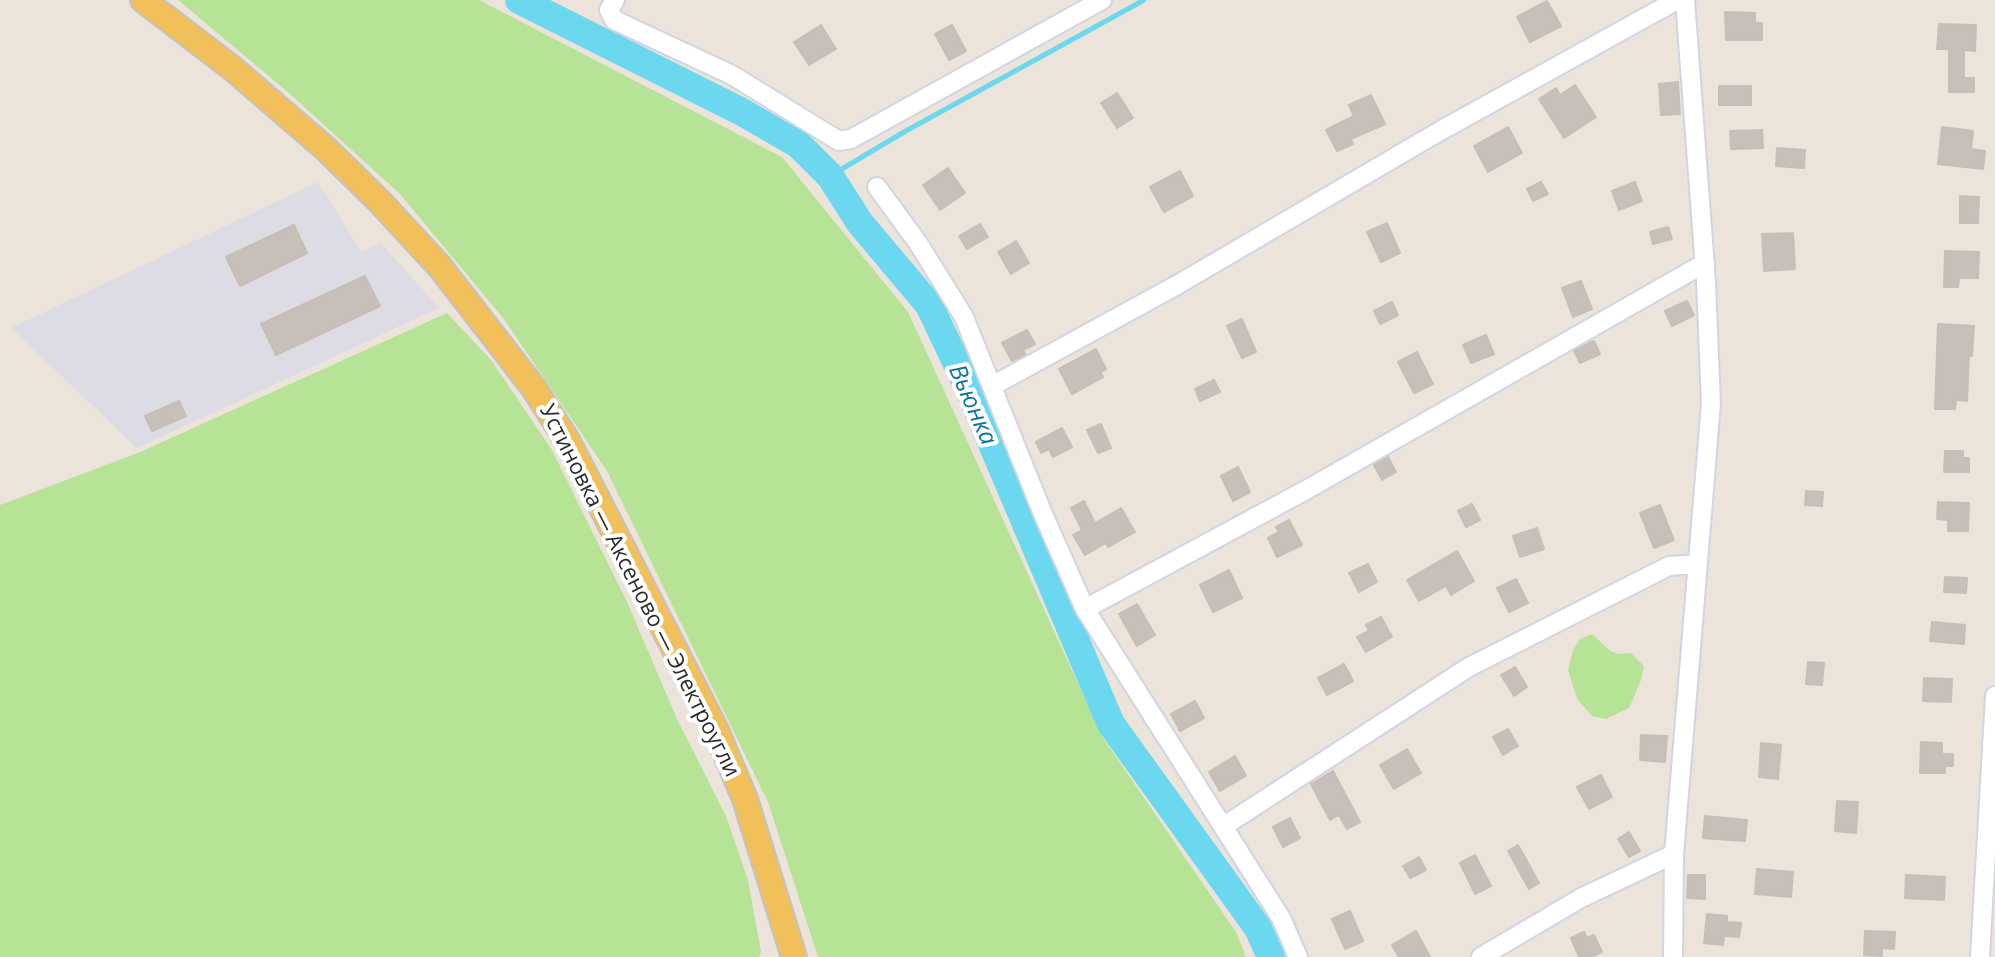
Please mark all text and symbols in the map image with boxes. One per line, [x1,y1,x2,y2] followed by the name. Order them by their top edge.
[942,360,1002,450] water label: Вьюнка
[533,400,745,782] street label: Устиновка — Аксеново — Электроугли

